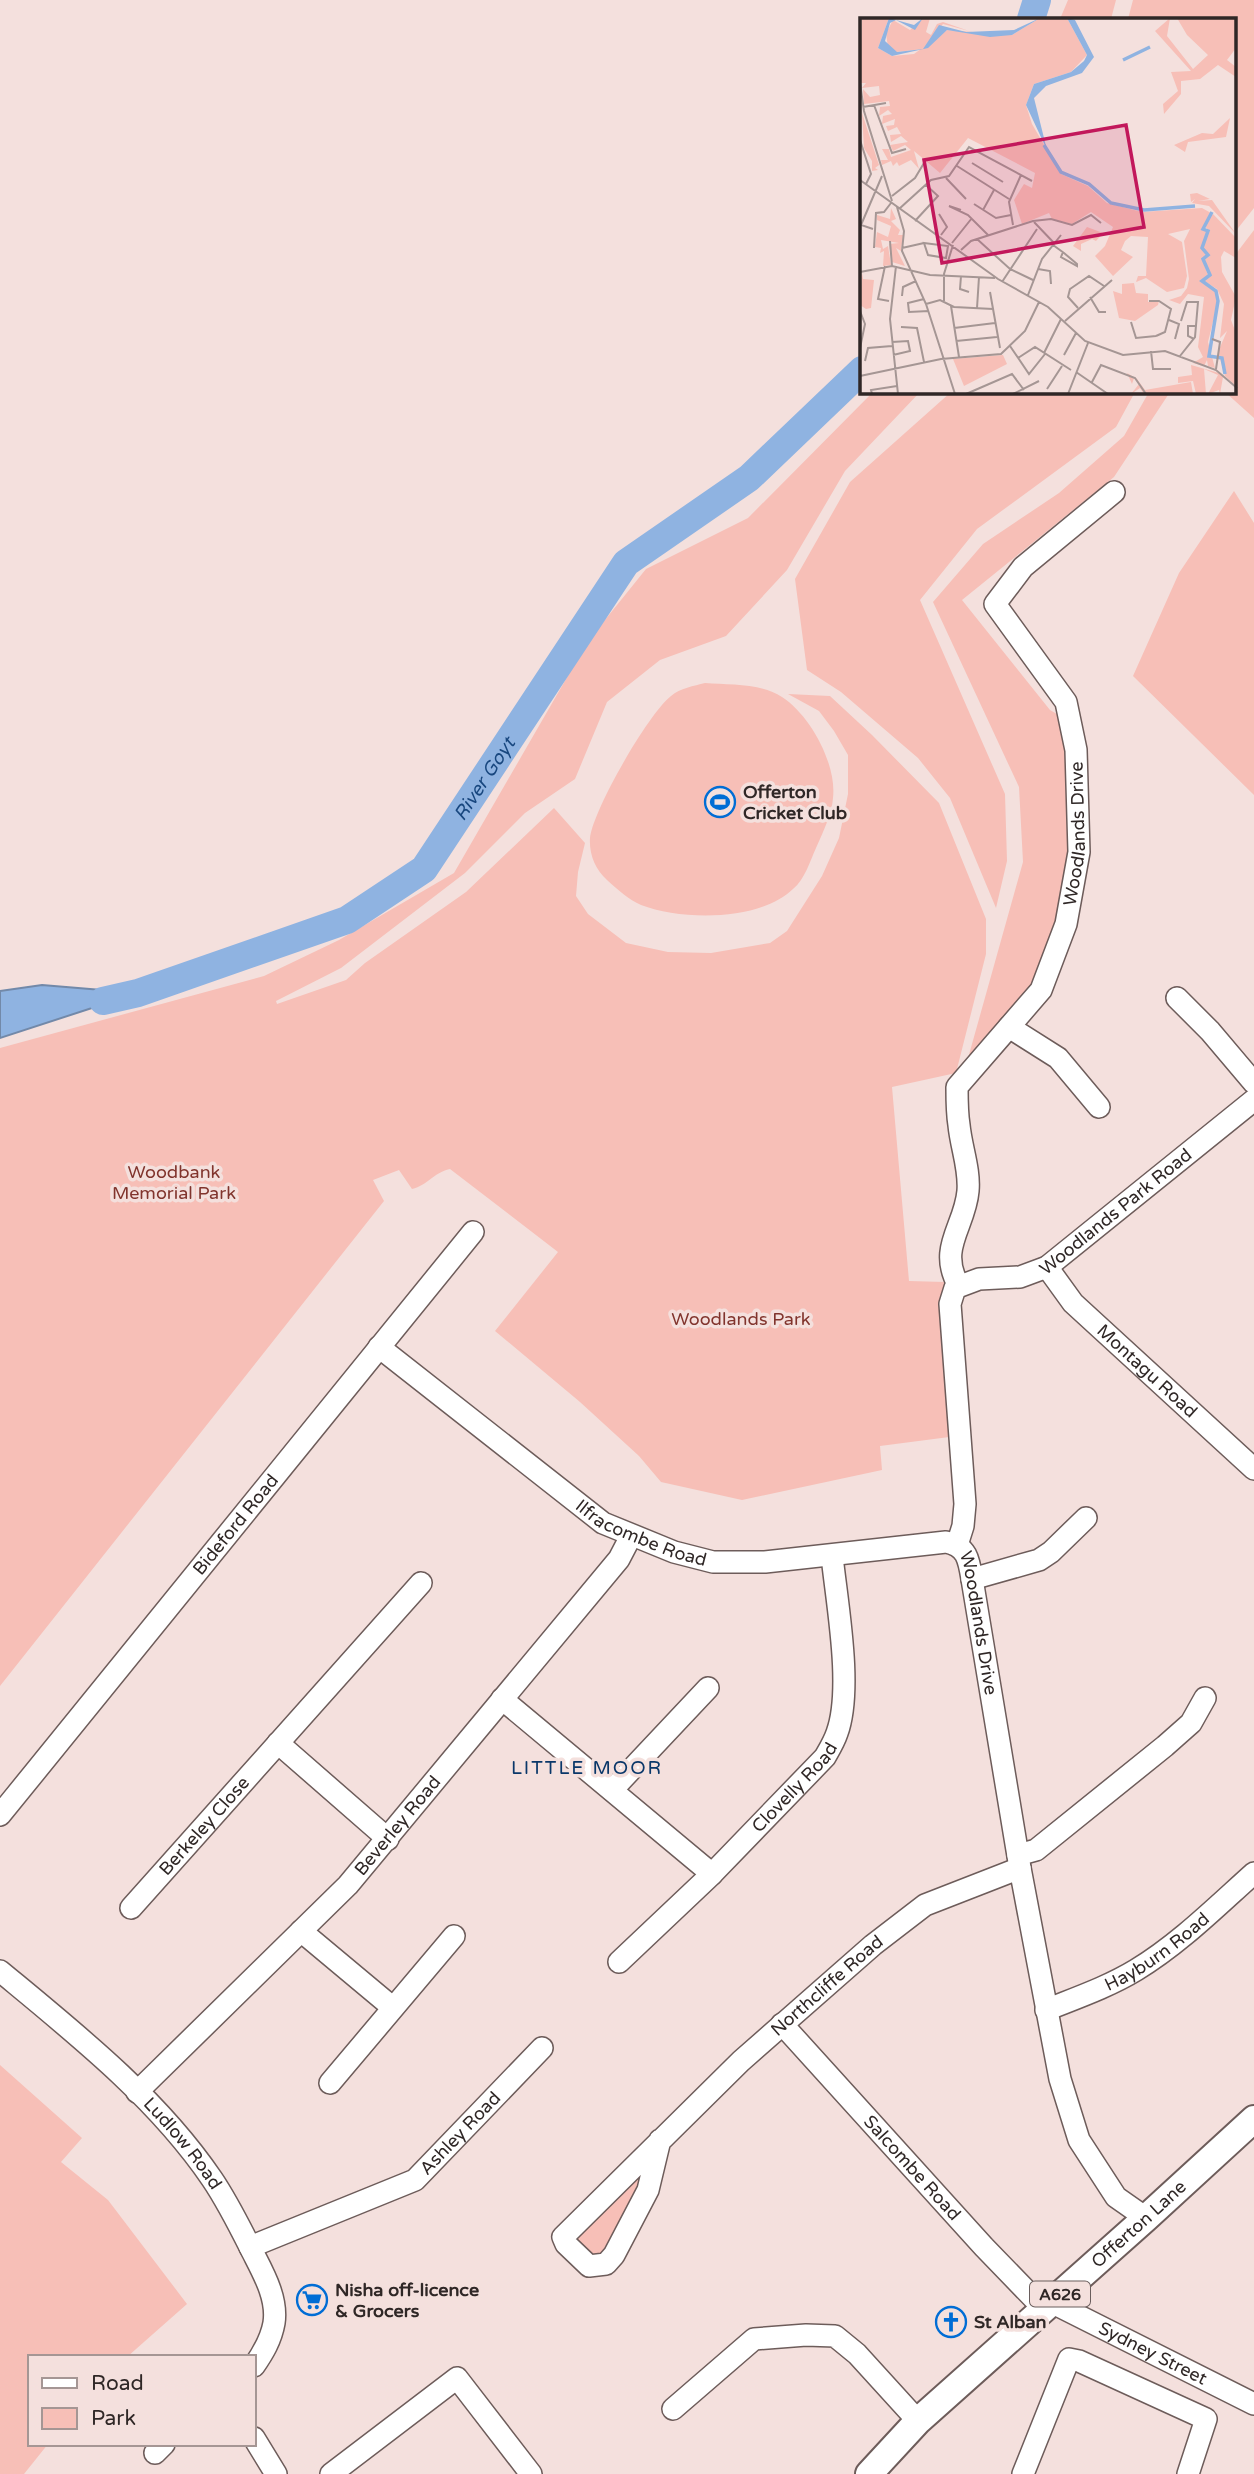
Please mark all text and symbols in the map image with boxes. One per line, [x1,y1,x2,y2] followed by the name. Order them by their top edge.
[860,18,1236,394] inset map
[449,731,521,825] water label: River Goyt
[1058,761,1090,908] street label: Woodlands Drive
[743,781,847,824] place label: Offerton Cricket Club
[703,785,737,819] sports icon: Offerton Cricket Club
[1035,1144,1196,1280] street label: Woodlands Park Road
[112,1161,236,1204] park label: Woodbank Memorial Park
[671,1308,811,1330] park label: Woodlands Park
[1092,1320,1202,1422] street label: Montagu Road
[188,1470,283,1580] street label: Bideford Road
[571,1495,709,1571] street label: Ilfracombe Road
[955,1548,1002,1697] street label: Woodlands Drive
[747,1738,842,1837] street label: Clovelly Road
[511,1757,663,1779] district label: LITTLE MOOR
[350,1771,445,1880] street label: Beverley Road
[154,1772,254,1880] street label: Berkeley Close
[1101,1908,1214,1996] street label: Hayburn Road
[766,1930,887,2041] street label: Northcliffe Road
[415,2087,505,2179] street label: Ashley Road
[139,2093,227,2193] street label: Ludlow Road
[859,2111,965,2225] street label: Salcombe Road
[1087,2176,1191,2272] street label: Offerton Lane
[335,2279,479,2322] place label: Nisha off-licence & Grocers
[1030,2282,1090,2306] road number: A626
[295,2283,329,2317] supermarket icon: Nisha off-licence & Grocers
[934,2305,968,2339] church icon: St Alban
[974,2311,1047,2333] place label: St Alban
[1095,2317,1211,2390] street label: Sydney Street
[28,2355,256,2446] legend
[91,2371,144,2396] text: Road
[91,2406,136,2431] text: Park

